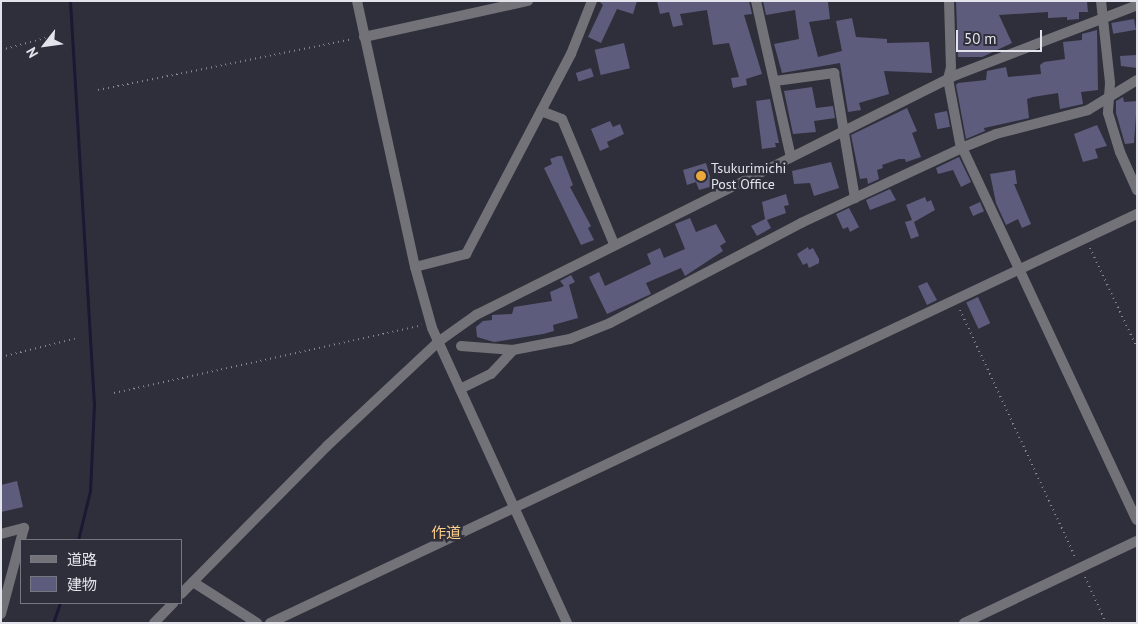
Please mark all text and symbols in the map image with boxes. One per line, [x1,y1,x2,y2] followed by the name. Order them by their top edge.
[20,20,70,70] north arrow
[958,20,1044,52] scale bar
[964,29,997,48] text: 50 m
[22,44,42,61] text: N
[711,160,786,192] place label: Tsukurimichi Post Office
[695,170,707,182] marker: Tsukurimichi Post Office
[431,524,461,542] district label: 作道
[20,539,182,604] legend
[67,550,97,569] text: 道路
[67,575,97,594] text: 建物

